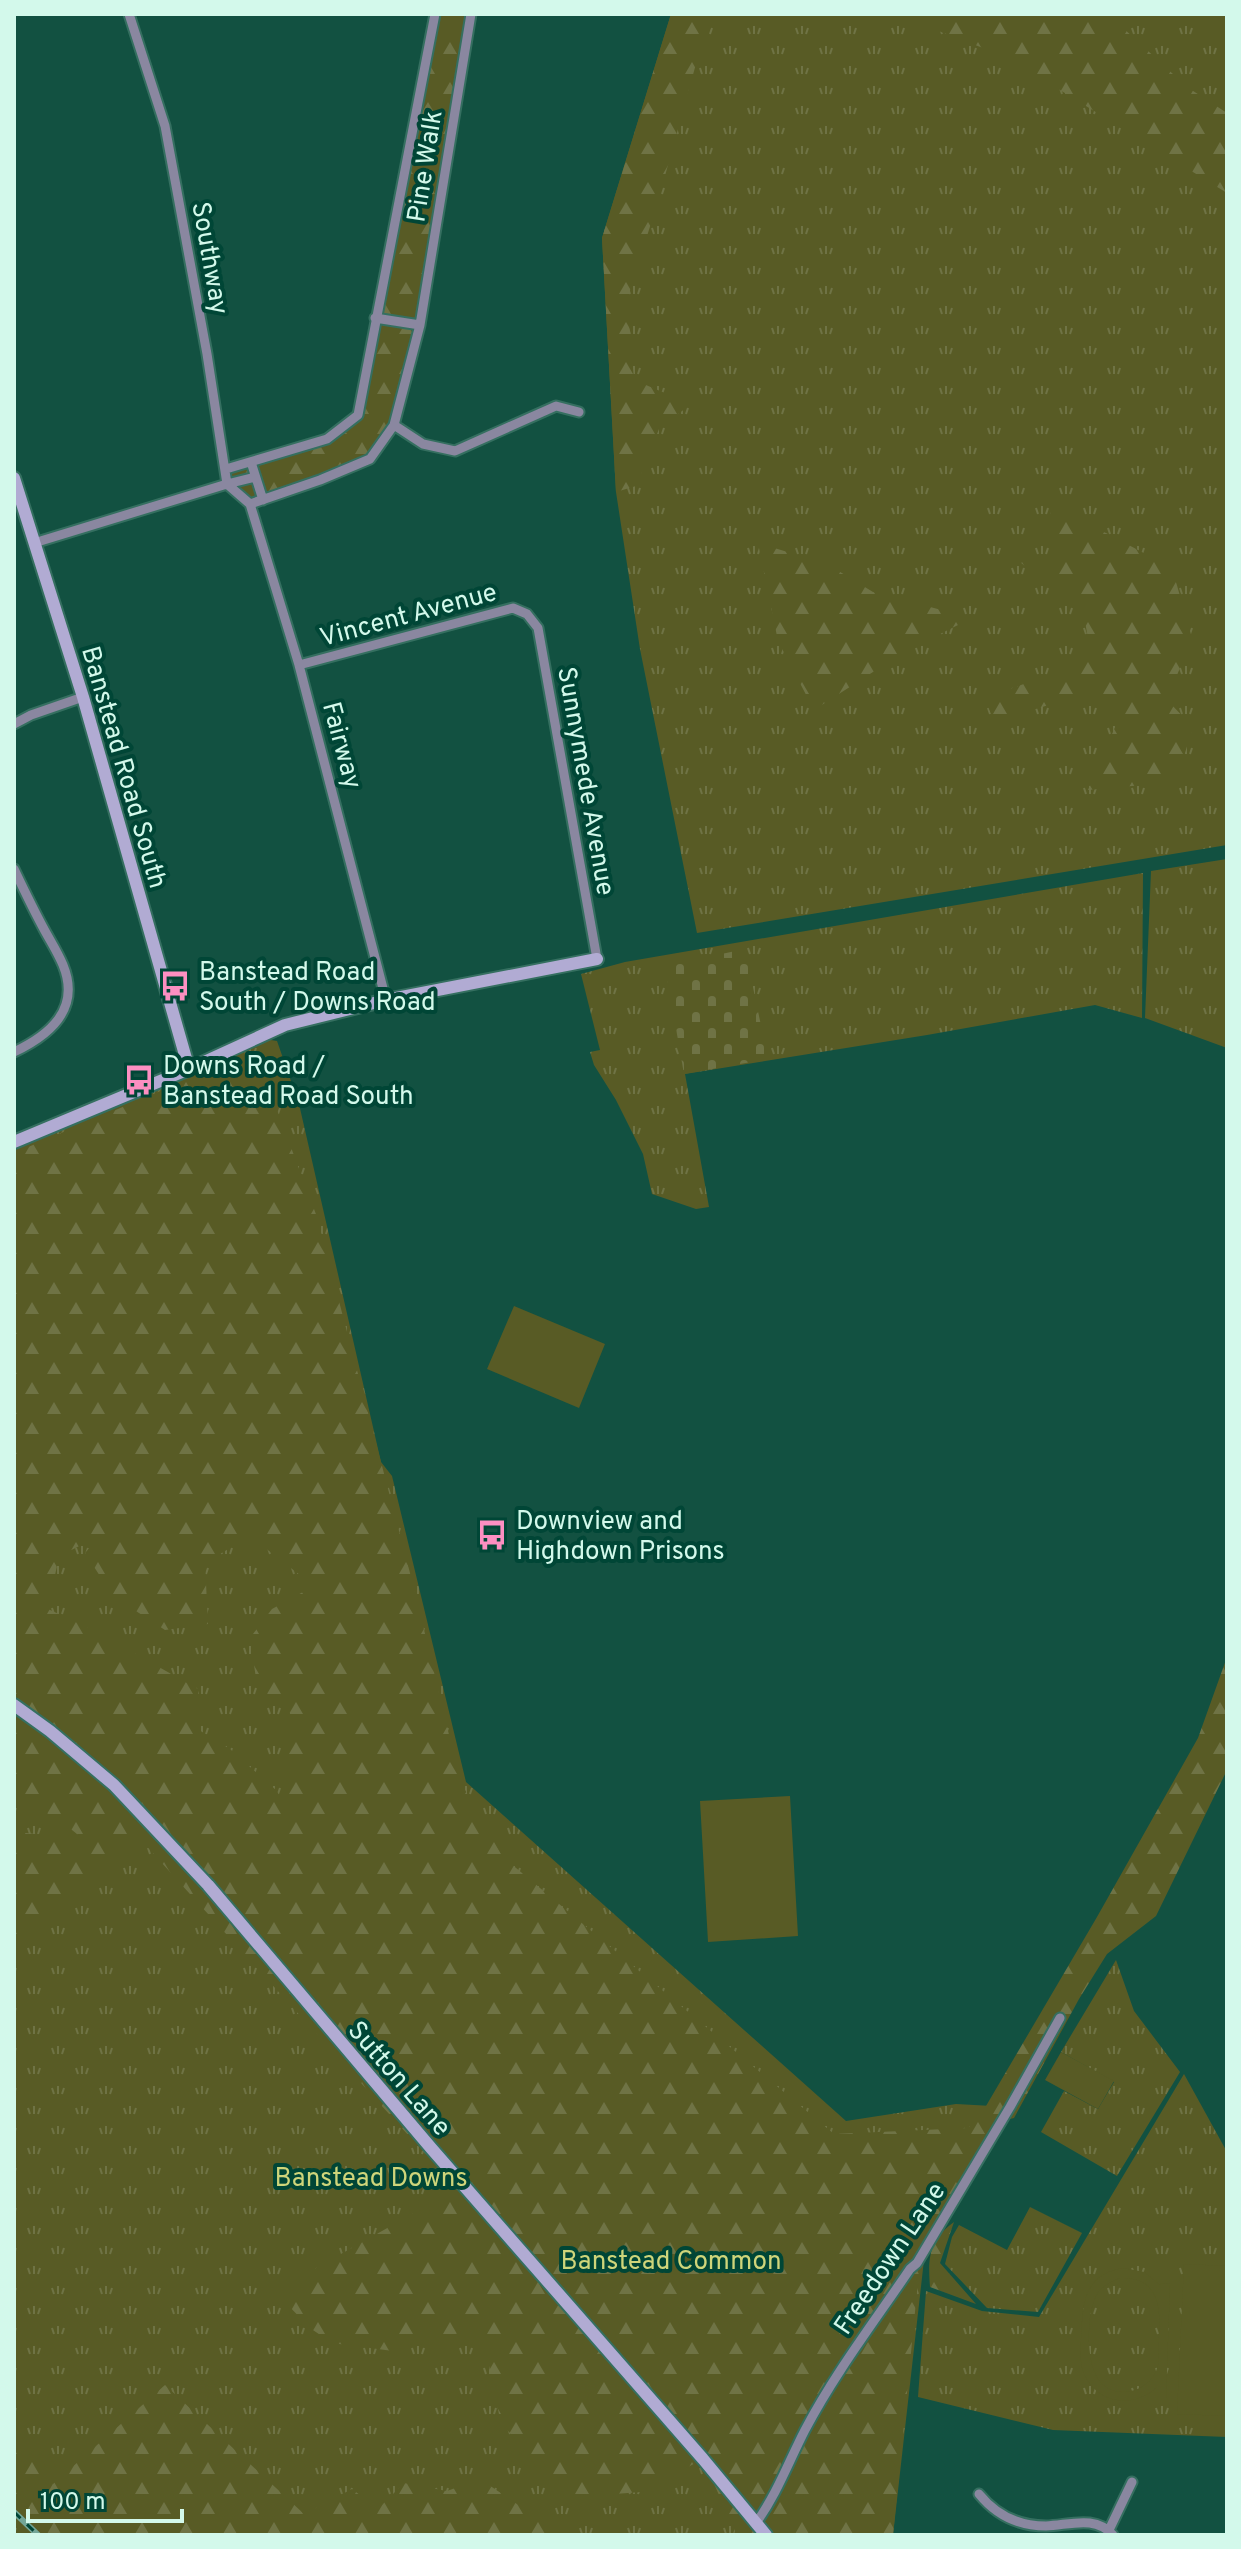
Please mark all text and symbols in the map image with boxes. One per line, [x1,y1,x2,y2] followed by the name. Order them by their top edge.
[401,108,452,225] street label: Pine Walk
[182,200,235,317] street label: Southway
[316,577,501,656] street label: Vincent Avenue
[72,643,173,893] street label: Banstead Road South
[548,665,621,898] street label: Sunnymede Avenue
[313,699,368,793] street label: Fairway
[199,957,436,1020] place label: Banstead Road South / Downs Road
[158,969,192,1003] bus stop icon: Banstead Road South / Downs Road
[163,1051,414,1114] place label: Downs Road / Banstead Road South
[122,1063,156,1097] bus stop icon: Downs Road / Banstead Road South
[516,1506,725,1569] place label: Downview and Highdown Prisons
[475,1518,509,1552] bus stop icon: Downview and Highdown Prisons
[339,2015,457,2144] street label: Sutton Lane
[274,2163,468,2196] park label: Banstead Downs
[828,2177,954,2342] street label: Freedown Lane
[560,2246,782,2279] park label: Banstead Common
[28,2473,182,2523] scale bar
[40,2488,106,2518] text: 100 m

